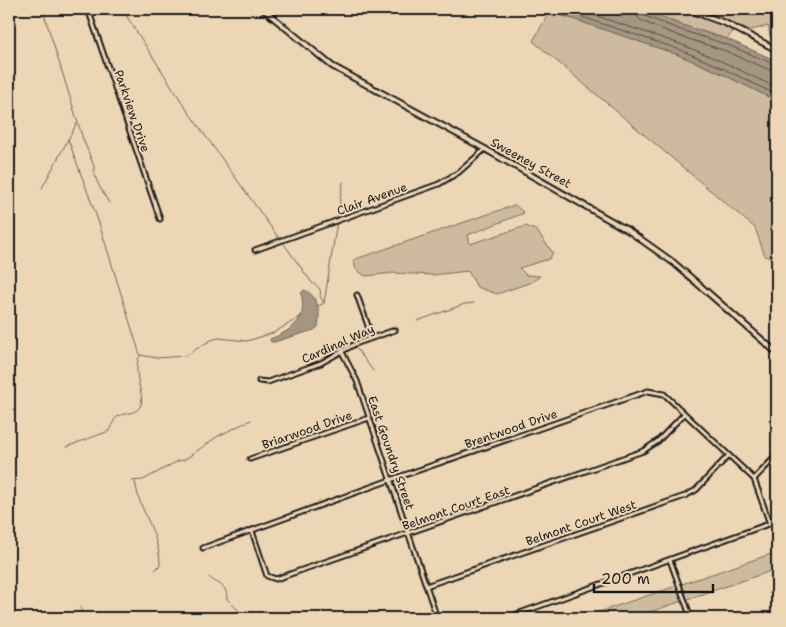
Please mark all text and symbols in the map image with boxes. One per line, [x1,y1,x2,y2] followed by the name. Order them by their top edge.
[110,68,154,154] street label: Parkview Drive
[488,134,574,192] street label: Sweeney Street
[335,179,409,219] street label: Clair Avenue
[299,321,377,367] street label: Cardinal Way
[364,394,418,512] street label: East Goundry Street
[462,406,560,452] street label: Brentwood Drive
[260,407,354,453] street label: Briarwood Drive
[400,482,512,534] street label: Belmont Court East
[524,497,638,549] street label: Belmont Court West
[594,562,712,594] scale bar
[601,569,650,589] text: 200 m

